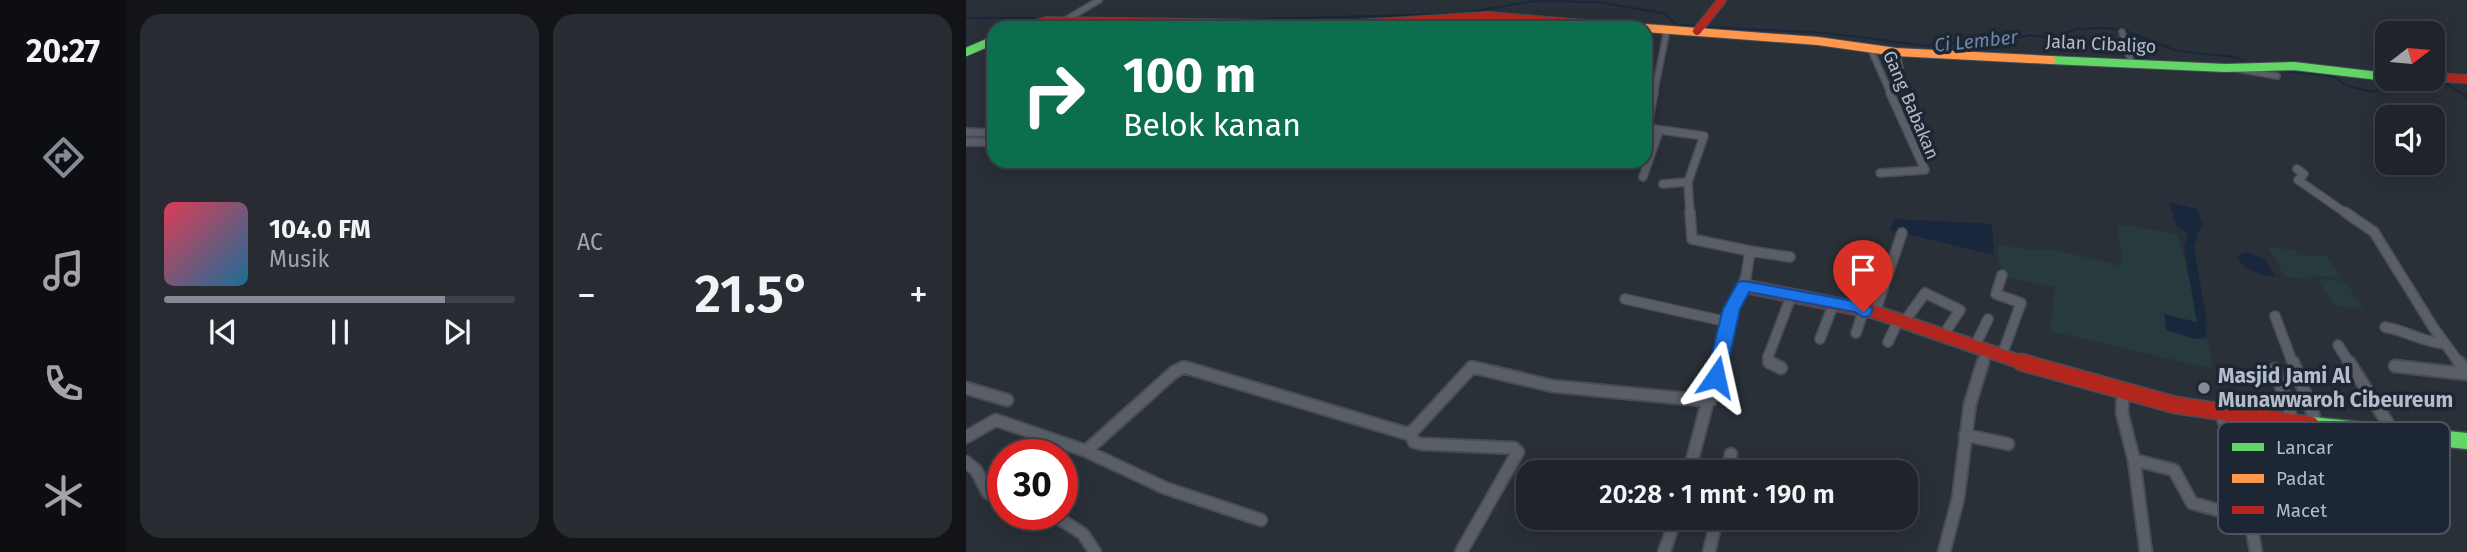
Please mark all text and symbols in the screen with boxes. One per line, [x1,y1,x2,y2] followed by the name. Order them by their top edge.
[2375,21,2445,91] north arrow
[2375,21,2445,175] map controls
[1933,25,2020,57] water label: Ci Lember
[2045,30,2157,58] street label: Jalan Cibaligo
[26,32,100,70] text: 20:27
[1123,46,1256,105] text: 100 m
[1878,47,1944,163] street label: Gang Babakan
[1008,49,1099,140] icon: right
[2375,105,2445,175] button: sound
[1123,106,1301,144] text: Belok kanan
[39,133,88,182] icon: directions
[269,214,371,245] text: 104.0 FM
[577,228,603,256] text: AC
[1833,240,1893,312] pin
[269,245,329,273] text: Musik
[39,246,88,295] icon: music
[1844,251,1882,289] icon: arrive
[694,263,811,326] text: 21.5°
[577,272,596,318] text: −
[909,272,928,318] text: +
[204,313,242,351] icon: previous
[321,313,359,351] icon: pause
[438,313,476,351] icon: next
[1679,340,1753,414] position arrow
[39,359,88,408] icon: phone
[2218,363,2453,413] place label: Masjid Jami Al Munawwaroh Cibeureum
[2196,380,2212,396] marker: Masjid Jami Al Munawwaroh Cibeureum
[2218,422,2450,534] legend
[2276,436,2334,459] text: Lancar
[987,439,1078,530] speed limit sign: 30
[2276,467,2325,490] text: Padat
[39,471,88,520] icon: climate
[1599,479,1835,510] text: 20:28 · 1 mnt · 190 m
[2276,499,2327,522] text: Macet

